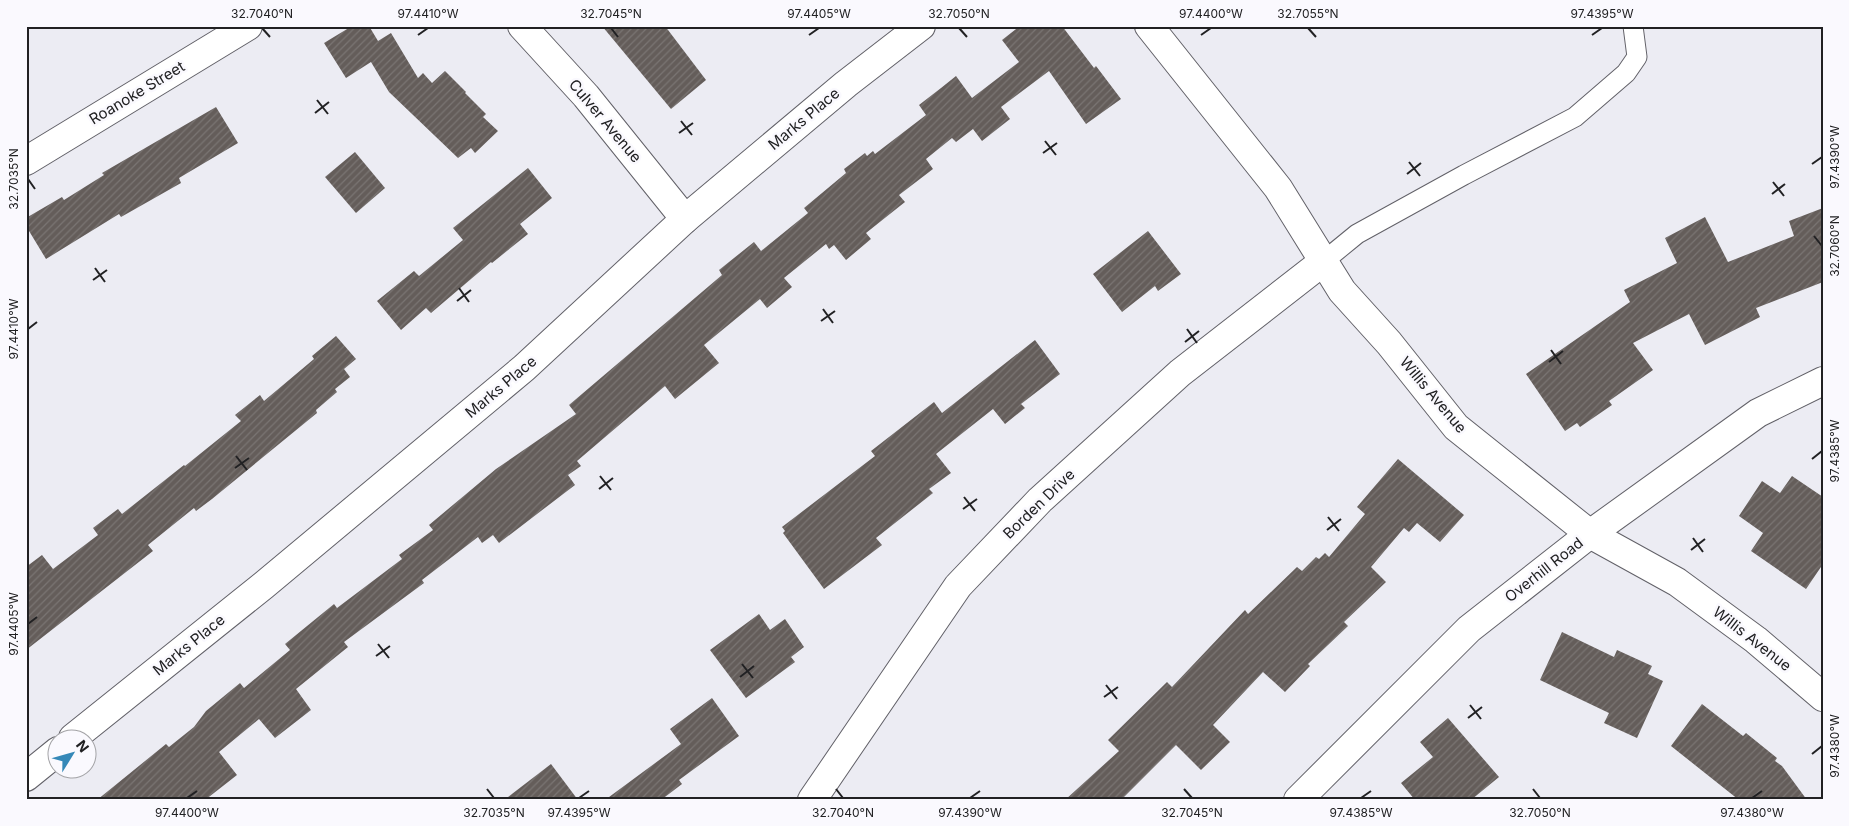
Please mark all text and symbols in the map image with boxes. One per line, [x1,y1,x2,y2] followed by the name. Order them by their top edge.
[231,6,293,21] text: 32.7040°N
[398,6,459,21] text: 97.4410°W
[580,6,642,21] text: 32.7045°N
[787,6,851,21] text: 97.4405°W
[928,6,990,21] text: 32.7050°N
[1179,6,1243,21] text: 97.4400°W
[1277,6,1339,21] text: 32.7055°N
[1570,6,1634,21] text: 97.4395°W
[86,57,188,129] street label: Roanoke Street
[565,75,646,166] street label: Culver Avenue
[764,83,843,154] street label: Marks Place
[1827,125,1842,189] text: 97.4390°W
[6,148,21,210] text: 32.7035°N
[1827,215,1842,277] text: 32.7060°N
[6,298,21,359] text: 97.4410°W
[461,351,540,422] street label: Marks Place
[1396,353,1471,437] street label: Willis Avenue
[1827,419,1842,483] text: 97.4385°W
[999,465,1079,543] street label: Borden Drive
[1501,533,1587,606] street label: Overhill Road
[6,592,21,656] text: 97.4405°W
[1709,602,1795,675] street label: Willis Avenue
[149,610,229,679] street label: Marks Place
[1827,714,1842,778] text: 97.4380°W
[48,728,98,778] north arrow
[73,736,93,755] text: N
[155,805,219,820] text: 97.4400°W
[463,805,525,820] text: 32.7035°N
[547,805,611,820] text: 97.4395°W
[812,805,874,820] text: 32.7040°N
[938,805,1002,820] text: 97.4390°W
[1161,805,1223,820] text: 32.7045°N
[1329,805,1393,820] text: 97.4385°W
[1509,805,1571,820] text: 32.7050°N
[1720,805,1784,820] text: 97.4380°W

